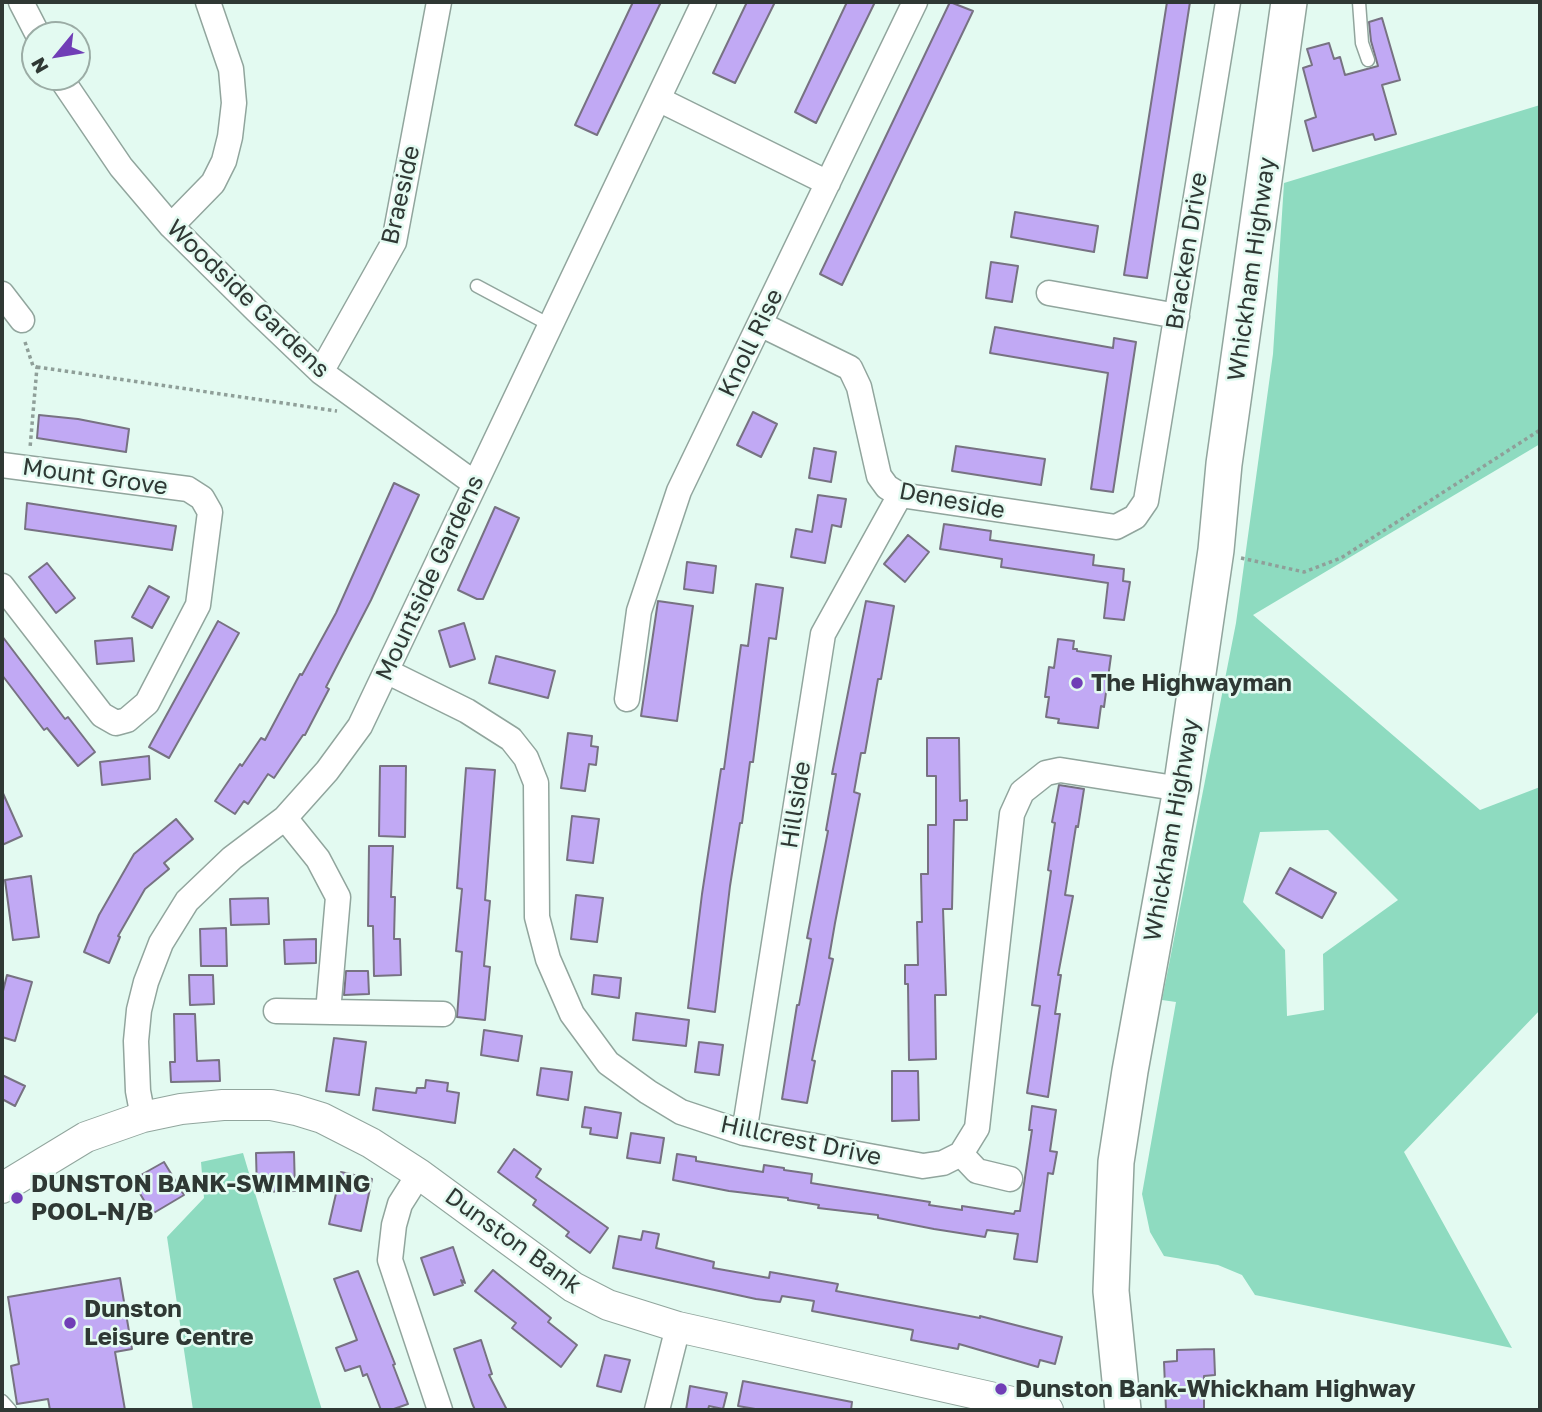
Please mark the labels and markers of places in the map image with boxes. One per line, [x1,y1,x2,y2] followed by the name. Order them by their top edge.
[1091,669,1292,697] place label: The Highwayman
[1069,675,1085,691] marker: The Highwayman
[31,1170,371,1226] place label: DUNSTON BANK-SWIMMING POOL-N/B
[9,1190,25,1206] marker: DUNSTON BANK-SWIMMING POOL-N/B
[84,1295,254,1351] place label: Dunston Leisure Centre
[62,1315,78,1331] marker: Dunston Leisure Centre
[1015,1375,1416,1403] place label: Dunston Bank-Whickham Highway
[993,1381,1009,1397] marker: Dunston Bank-Whickham Highway

